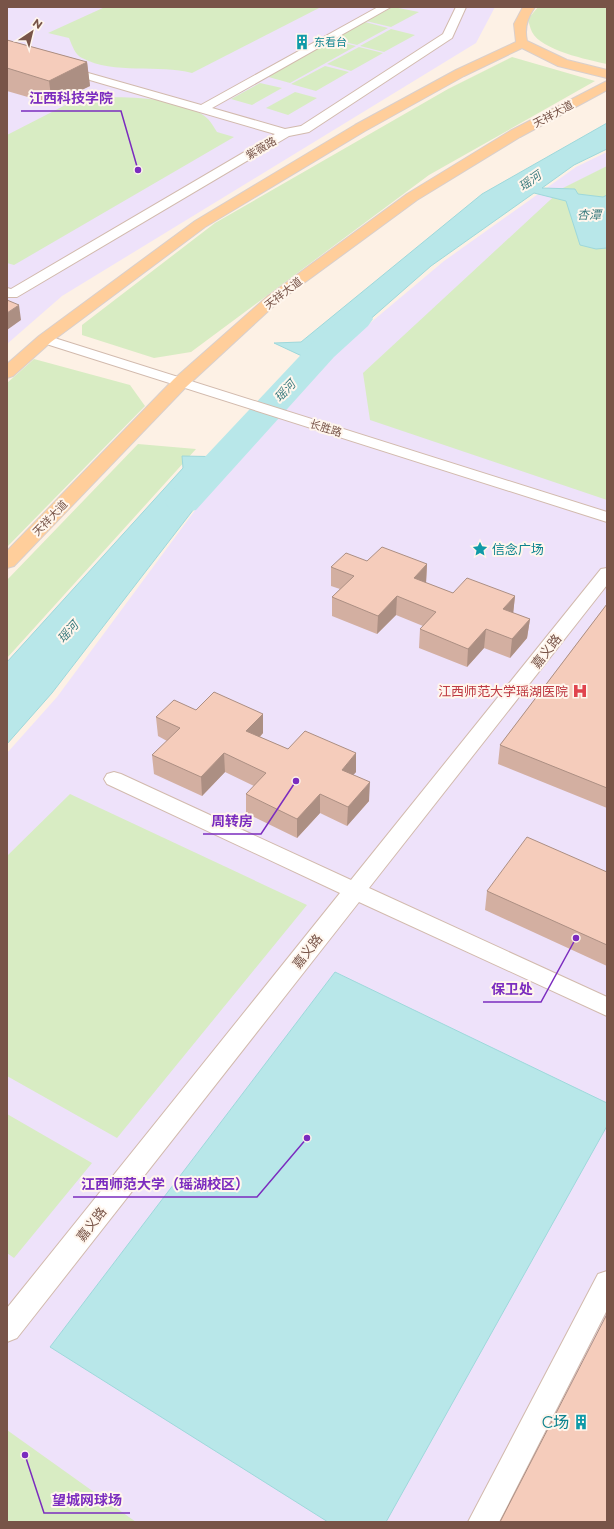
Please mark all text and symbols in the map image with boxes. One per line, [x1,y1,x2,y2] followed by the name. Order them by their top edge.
[12,12,52,52] north arrow
[30,16,45,32] text: N
[293,33,311,51] building icon: 东看台
[314,35,347,49] place label: 东看台
[21,85,121,111] callout: 江西科技学院
[29,89,113,107] text: 江西科技学院
[530,97,576,131] street label: 天祥大道
[243,134,279,162] street label: 紫薇路
[516,166,545,194] water label: 瑶河
[577,207,603,222] water label: 杏潭
[261,274,305,312] street label: 天祥大道
[271,375,300,405] water label: 瑶河
[308,416,344,440] street label: 长胜路
[30,497,70,539] street label: 天祥大道
[471,540,489,558] place icon: 信念广场
[492,541,544,557] place label: 信念广场
[54,616,83,646] water label: 瑶河
[528,631,564,671] street label: 嘉义路
[571,682,589,700] hospital icon: 江西师范大学瑶湖医院
[438,683,568,699] place label: 江西师范大学瑶湖医院
[203,808,261,834] callout: 周转房
[211,812,253,830] text: 周转房
[289,931,325,971] street label: 嘉义路
[483,976,541,1002] callout: 保卫处
[491,980,533,998] text: 保卫处
[73,1171,257,1197] callout: 江西师范大学（瑶湖校区）
[81,1175,249,1193] text: 江西师范大学（瑶湖校区）
[73,1204,109,1244] street label: 嘉义路
[542,1413,569,1432] place label: C场
[572,1413,590,1431] building icon: C场
[44,1487,130,1513] callout: 望城网球场
[52,1491,122,1509] text: 望城网球场

